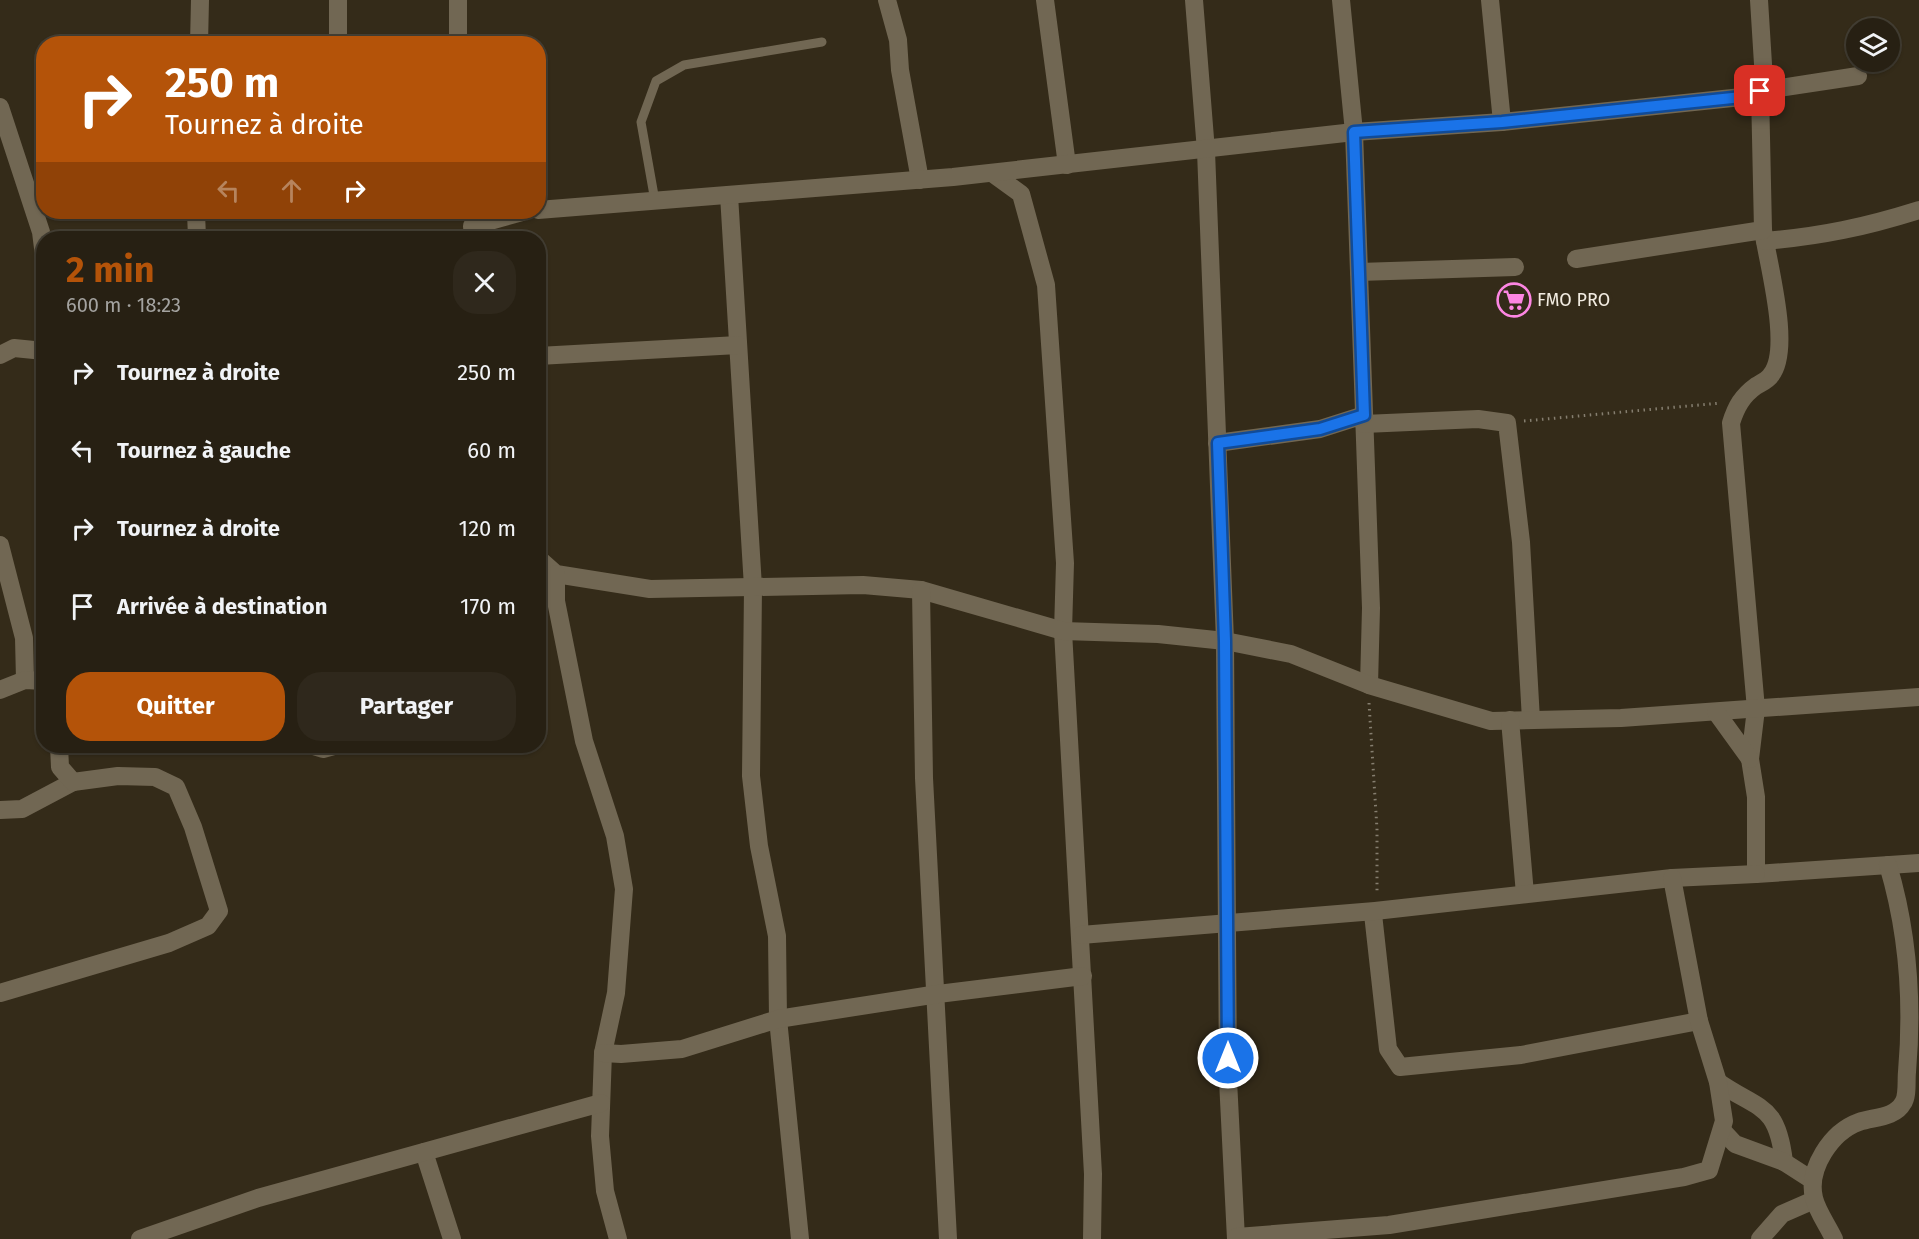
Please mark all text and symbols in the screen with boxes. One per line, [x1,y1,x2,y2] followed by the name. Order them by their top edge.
[1846,18,1900,72] map controls
[1846,18,1900,72] button: layers
[165,58,279,108] text: 250 m
[66,60,144,138] icon: right
[1734,65,1785,116] pin
[1743,74,1776,107] icon: arrive
[165,109,364,141] text: Tournez à droite
[212,174,245,207] icon: left
[275,174,308,207] icon: ahead
[338,174,371,207] icon: right
[66,248,155,292] text: 2 min
[453,251,516,314] button: close
[1496,282,1532,318] supermarket icon: FMO PRO
[1537,289,1610,311] place label: FMO PRO
[66,293,181,317] text: 600 m · 18:23
[66,356,99,389] icon: right
[117,359,280,386] text: Tournez à droite
[457,359,516,386] text: 250 m
[66,434,99,467] icon: left
[117,437,291,464] text: Tournez à gauche
[467,437,516,464] text: 60 m
[66,512,99,545] icon: right
[117,515,280,542] text: Tournez à droite
[459,515,516,542] text: 120 m
[66,590,99,623] icon: arrive
[117,593,327,620] text: Arrivée à destination
[460,593,516,620] text: 170 m
[66,672,285,741] button: Quitter
[297,672,516,741] button: Partager
[1196,1026,1260,1090] position arrow

